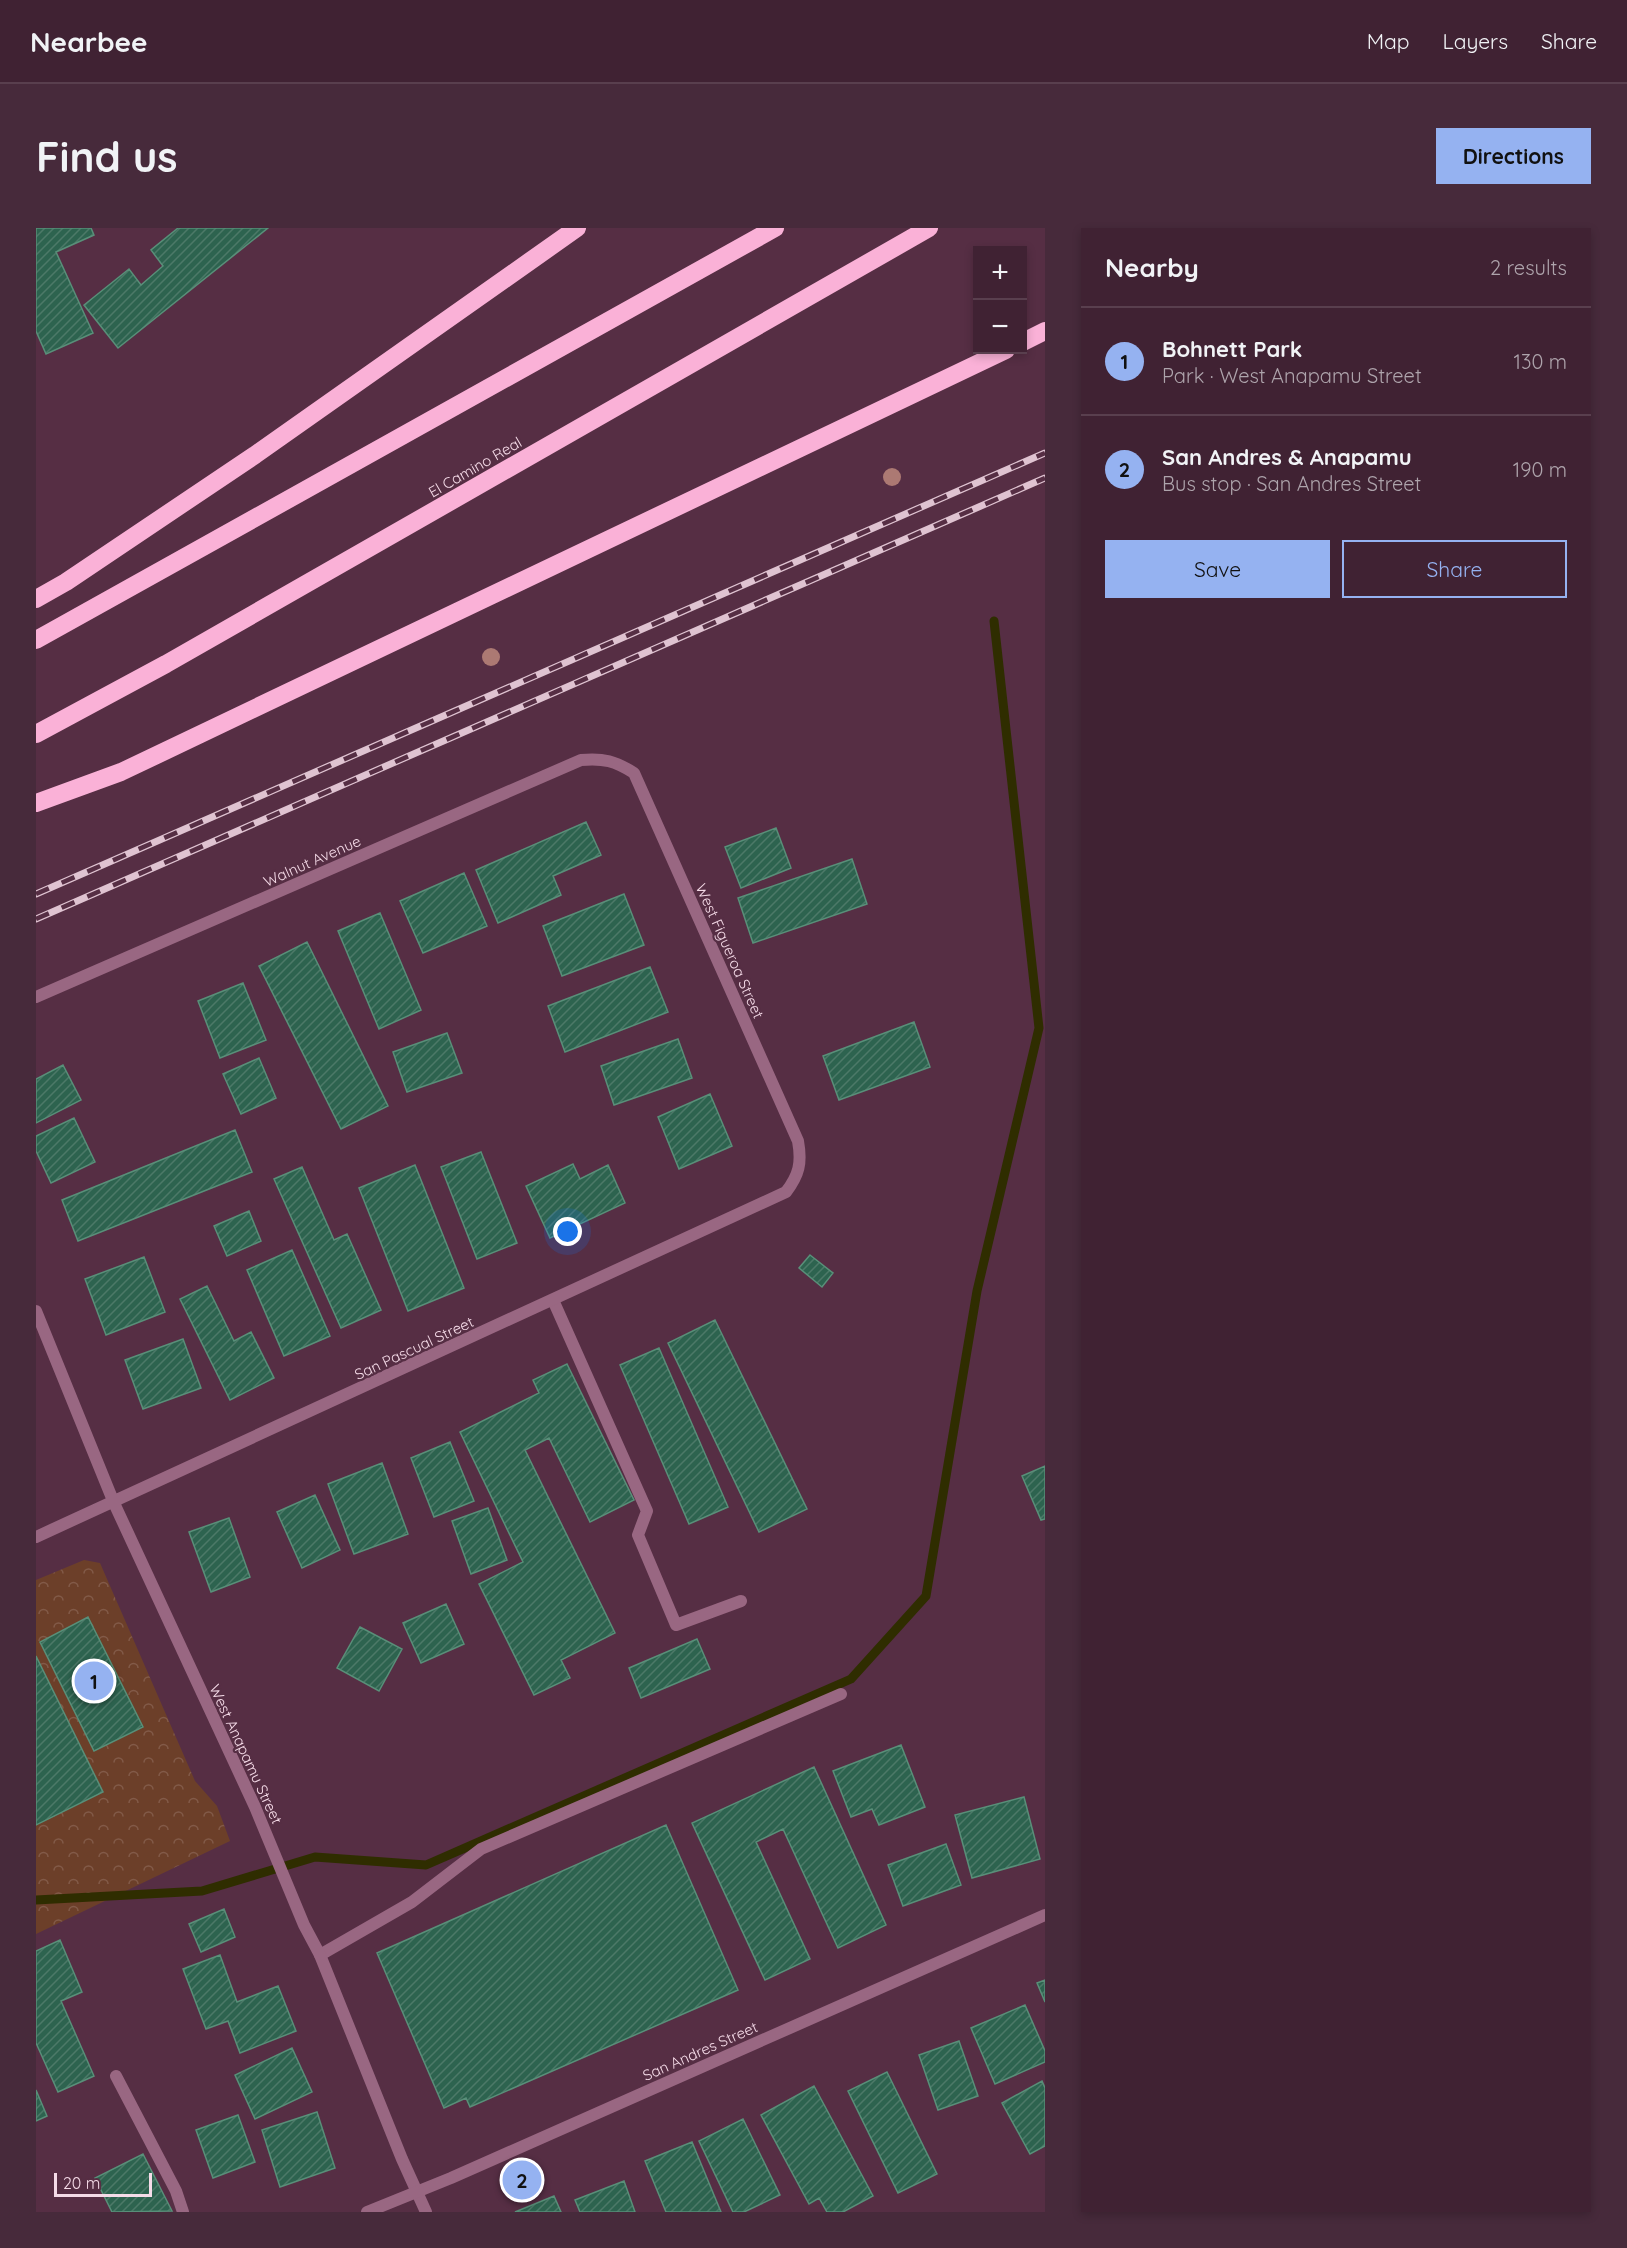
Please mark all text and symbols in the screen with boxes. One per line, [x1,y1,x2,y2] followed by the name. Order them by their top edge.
[30,24,148,59] text: Nearbee
[1367,28,1410,54] text: Map
[1443,28,1508,54] text: Layers
[1541,28,1597,54] text: Share
[1436,128,1591,184] button: Directions
[36,130,178,183] text: Find us
[973,246,1027,354] map controls
[973,246,1027,300] button: +
[1105,251,1199,284] text: Nearby
[1490,255,1567,280] text: 2 results
[973,300,1027,354] button: −
[1162,335,1302,363] text: Bohnett Park
[1121,349,1128,374] text: 1
[1514,349,1567,374] text: 130 m
[1162,363,1422,388] text: Park · West Anapamu Street
[425,433,525,501] street label: El Camino Real
[1162,443,1412,471] text: San Andres & Anapamu
[1119,457,1130,482] text: 2
[1513,457,1567,482] text: 190 m
[1162,471,1421,496] text: Bus stop · San Andres Street
[1105,540,1330,598] button: Save
[1342,540,1567,598] button: Share
[260,831,364,891] street label: Walnut Avenue
[692,881,768,1021] street label: West Figueroa Street
[553,1217,582,1246] your location
[351,1312,477,1384] street label: San Pascual Street
[74,1658,114,1704] pin: 1
[205,1681,287,1827] street label: West Anapamu Street
[640,2017,760,2085] street label: San Andres Street
[502,2158,542,2202] pin: 2
[54,2170,152,2198] scale bar
[63,2173,100,2193] text: 20 m

